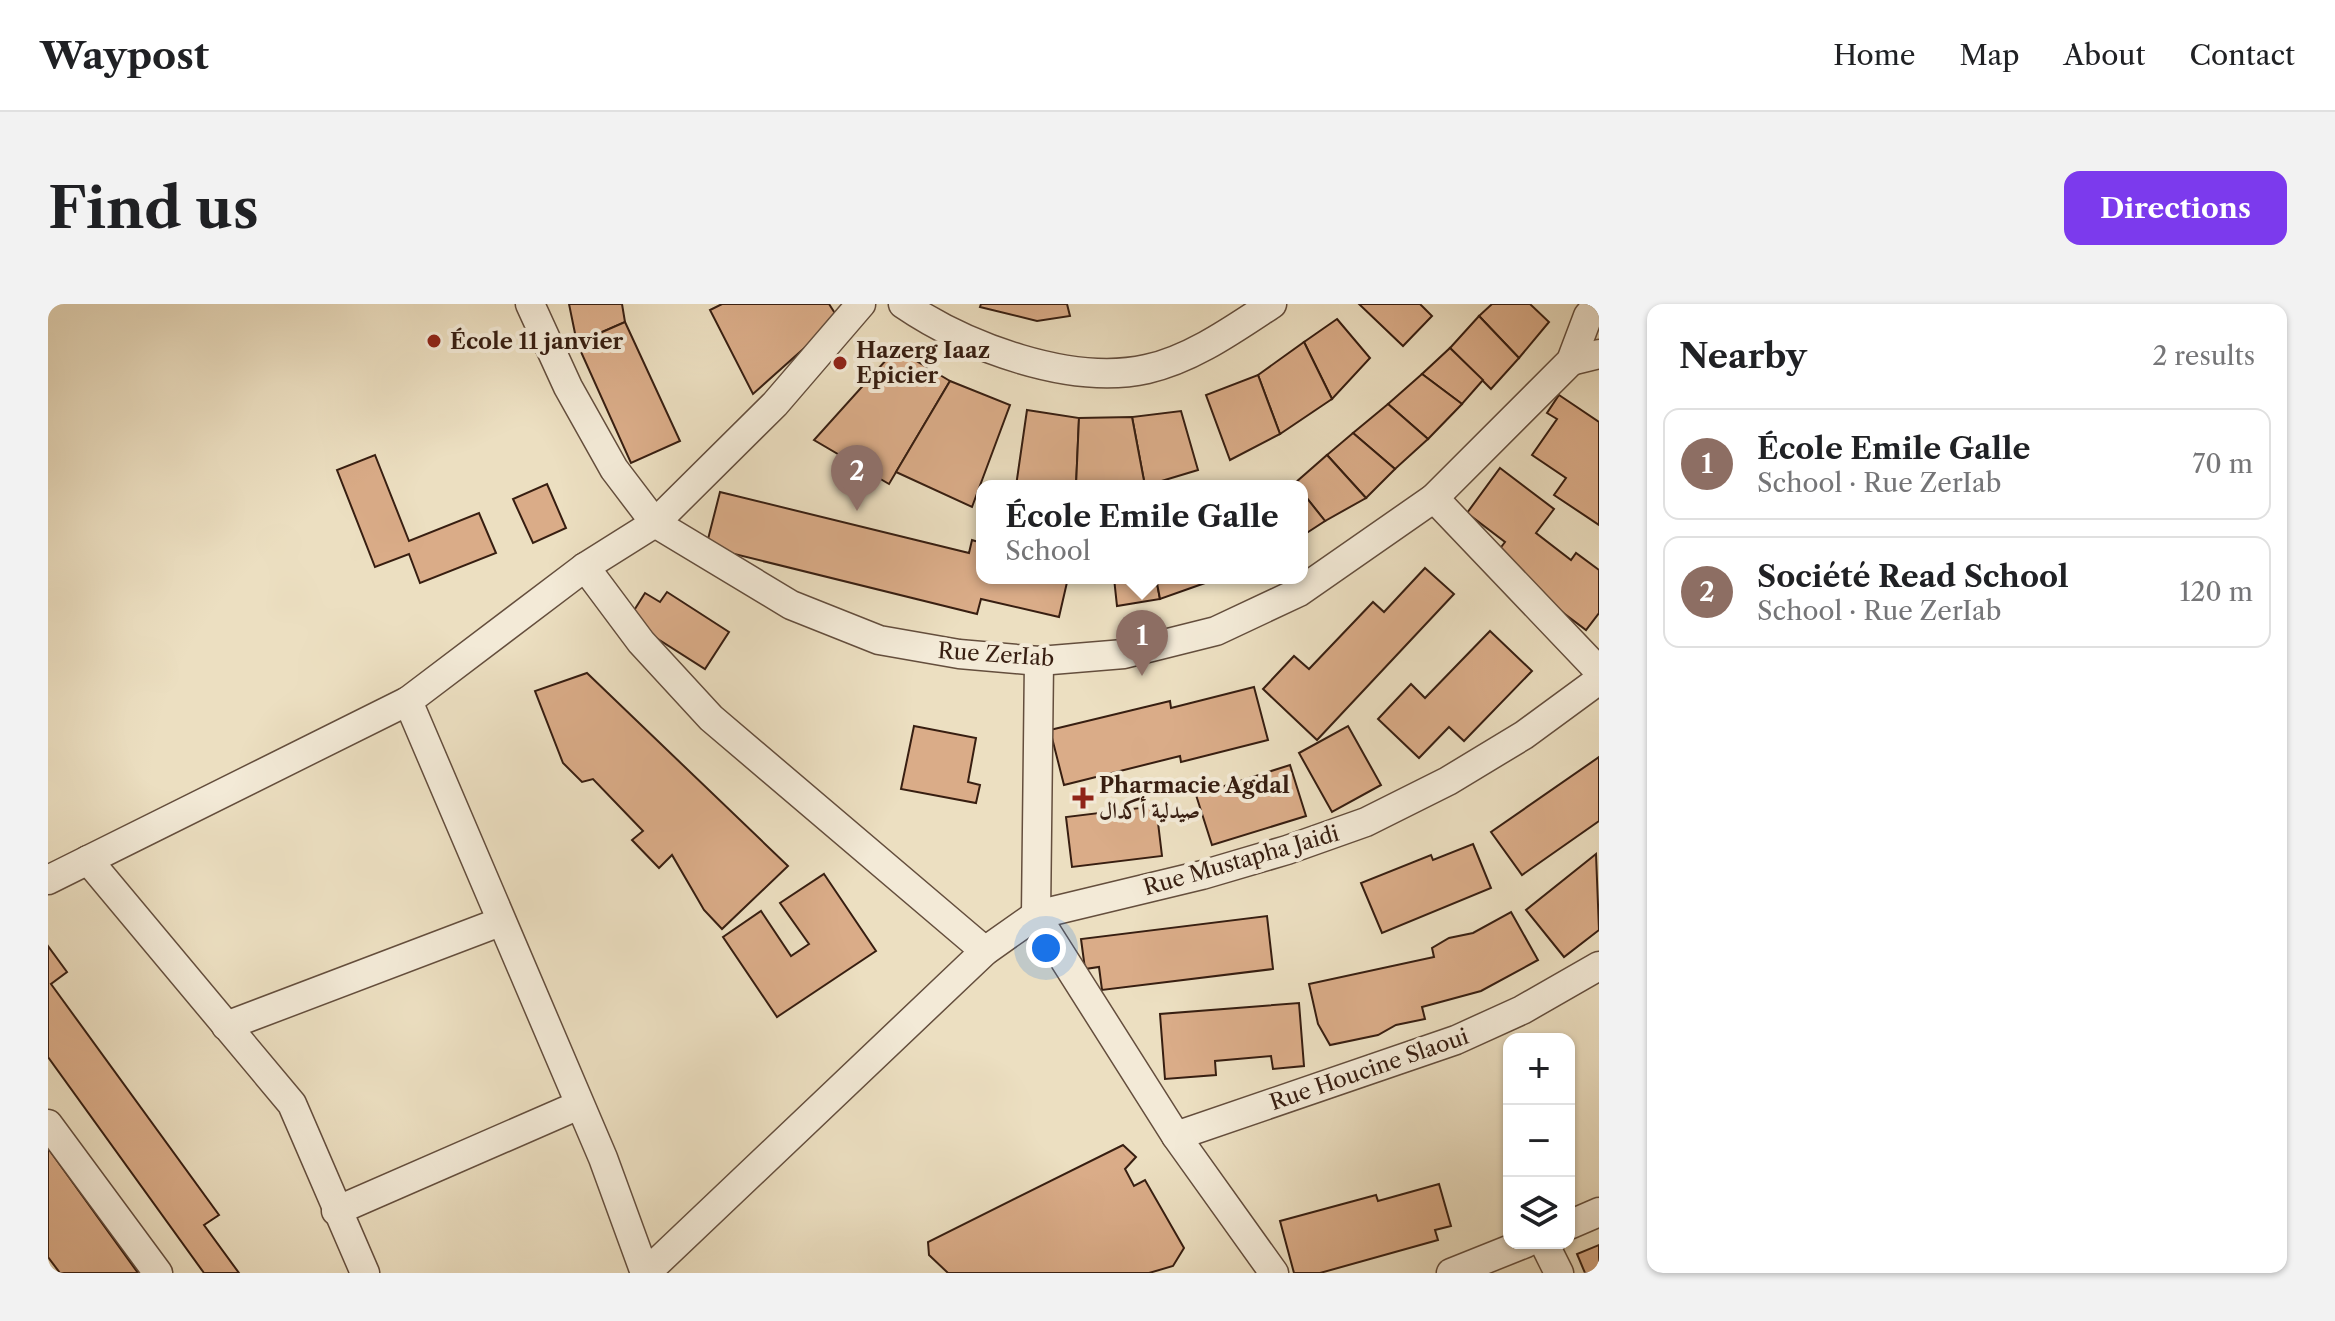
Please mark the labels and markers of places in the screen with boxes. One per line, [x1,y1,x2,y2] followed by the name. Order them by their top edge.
[450,327,624,355] place label: École 11 janvier
[425,332,443,350] marker: École 11 janvier
[856,337,990,389] place label: Hazerg Iaaz Epicier
[831,354,849,372] marker: Hazerg Iaaz Epicier
[831,445,883,511] pin: 2
[1116,610,1168,676] pin: 1
[1099,772,1290,824] place label: Pharmacie Agdal صيدلية أكدال
[1074,789,1092,807] marker: Pharmacie Agdal صيدلية أكدال

